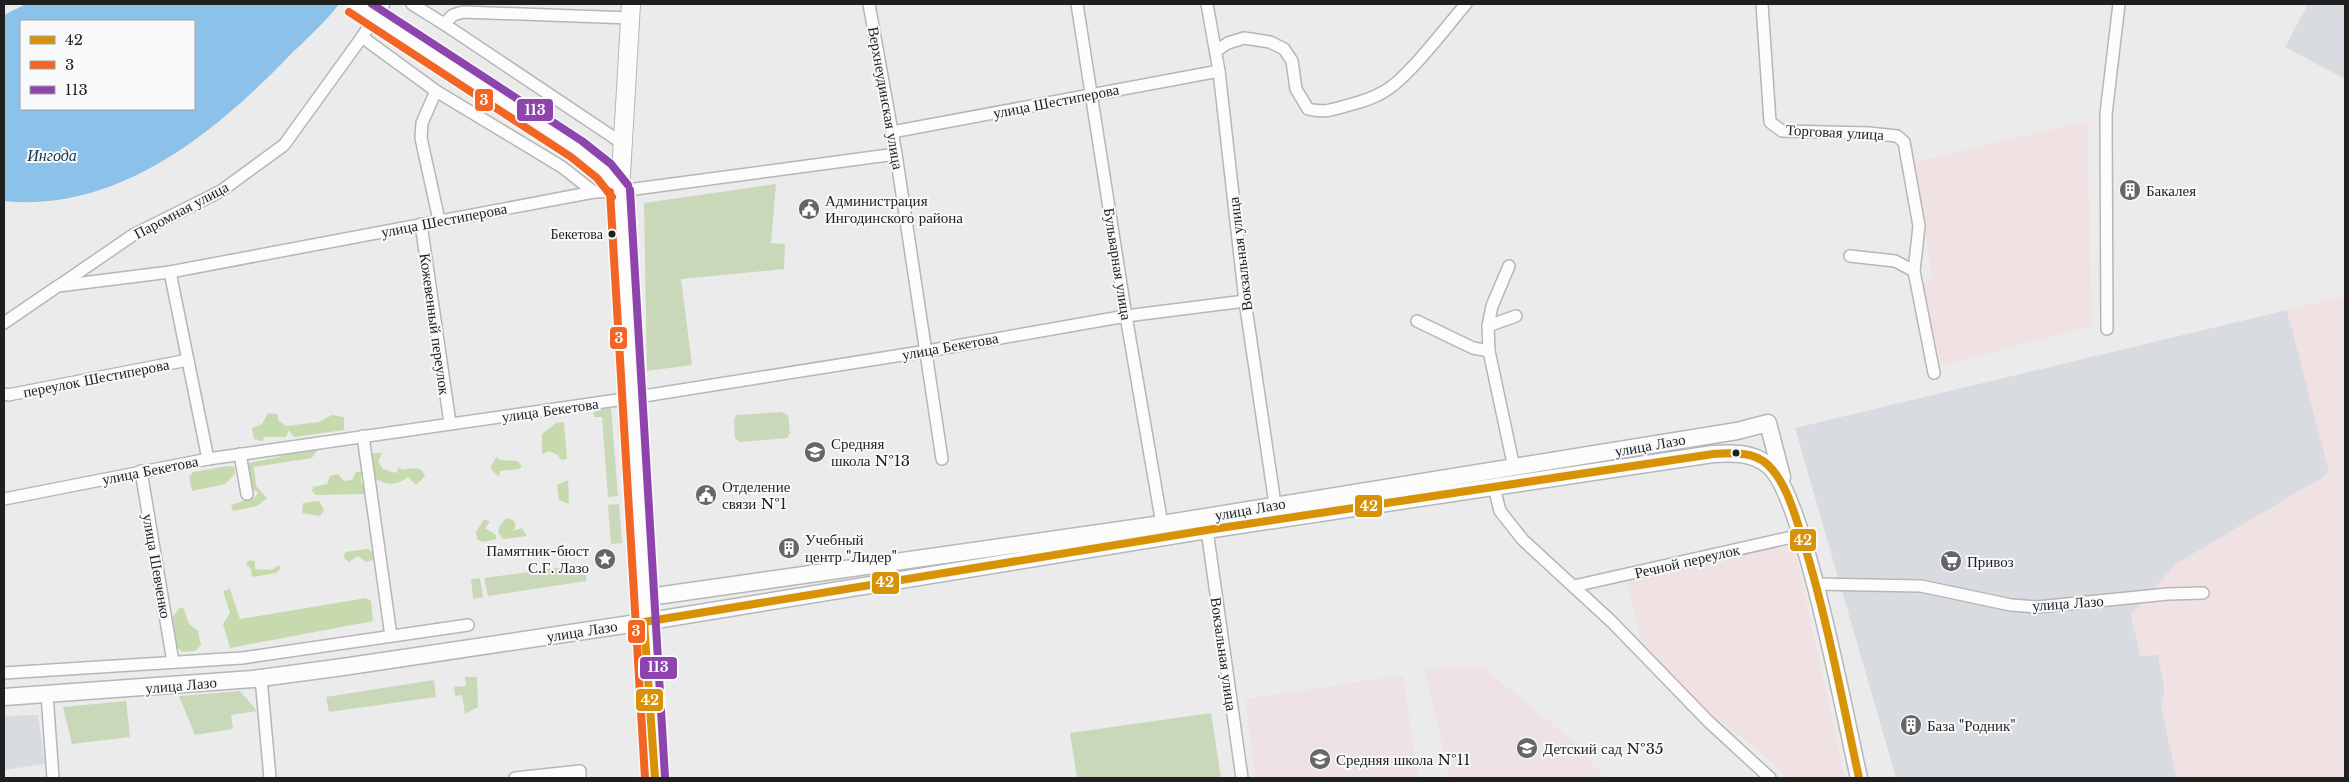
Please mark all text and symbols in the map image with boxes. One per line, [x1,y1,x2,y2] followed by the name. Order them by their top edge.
[20,20,195,110] legend
[864,25,908,171] street label: Верхнеудинская улица
[65,30,83,49] text: 42
[65,55,74,74] text: 3
[991,79,1121,123] street label: улица Шестиперова
[65,80,88,99] text: 113
[474,88,494,112] line badge: 3
[480,91,489,109] text: 3
[516,98,554,122] line badge: 113
[524,101,546,119] text: 113
[1786,120,1885,144] street label: Торговая улица
[26,145,77,165] water label: Ингода
[130,177,232,243] street label: Паромная улица
[2118,178,2142,202] building icon: Бакалея
[2146,181,2196,200] place label: Бакалея
[825,191,963,227] place label: Администрация Ингодинского района
[1224,196,1256,312] street label: Вокзальная улица
[797,197,821,221] public building icon: Администрация Ингодинского района
[379,198,509,242] street label: улица Шестиперова
[1100,207,1136,322] street label: Бульварная улица
[551,225,604,243] place label: Бекетова
[607,229,617,239] marker: Бекетова
[416,252,454,397] street label: Кожевенный переулок
[609,326,628,350] line badge: 3
[900,328,1000,364] street label: улица Бекетова
[615,329,624,347] text: 3
[21,354,171,401] street label: переулок Шестиперова
[500,394,600,426] street label: улица Бекетова
[1613,429,1687,461] street label: улица Лазо
[831,434,910,470] place label: Средняя школа №13
[803,440,827,464] school or university icon: Средняя школа №13
[1731,448,1741,458] unlabelled marker
[100,451,200,489] street label: улица Бекетова
[722,477,791,513] place label: Отделение связи №1
[694,483,718,507] public building icon: Отделение связи №1
[1213,493,1287,525] street label: улица Лазо
[1354,494,1383,518] line badge: 42
[1360,497,1378,515] text: 42
[138,512,176,620] street label: улица Шевченко
[1789,528,1817,552] line badge: 42
[805,530,897,566] place label: Учебный центр "Лидер"
[1794,531,1812,549] text: 42
[777,536,801,560] building icon: Учебный центр "Лидер"
[1633,540,1742,582] street label: Речной переулок
[486,541,589,577] place label: Памятник-бюст С.Г. Лазо
[593,547,617,571] place icon: Памятник-бюст С.Г. Лазо
[1939,549,1963,573] supermarket icon: Привоз
[1967,552,2014,571] place label: Привоз
[871,571,900,595] line badge: 42
[876,573,894,591] text: 42
[2032,591,2104,615] street label: улица Лазо
[1207,596,1241,712] street label: Вокзальная улица
[545,616,619,646] street label: улица Лазо
[627,619,646,644] line badge: 3
[632,622,641,640] text: 3
[639,656,678,680] line badge: 113
[647,658,669,676] text: 113
[145,672,217,698] street label: улица Лазо
[635,688,664,712] line badge: 42
[641,691,659,709] text: 42
[1899,713,1923,737] building icon: База "Родник"
[1927,716,2016,735] place label: База "Родник"
[1515,736,1539,760] school or university icon: Детский сад №35
[1543,739,1664,758] place label: Детский сад №35
[1308,747,1332,771] school or university icon: Средняя школа №11
[1336,750,1470,769] place label: Средняя школа №11

